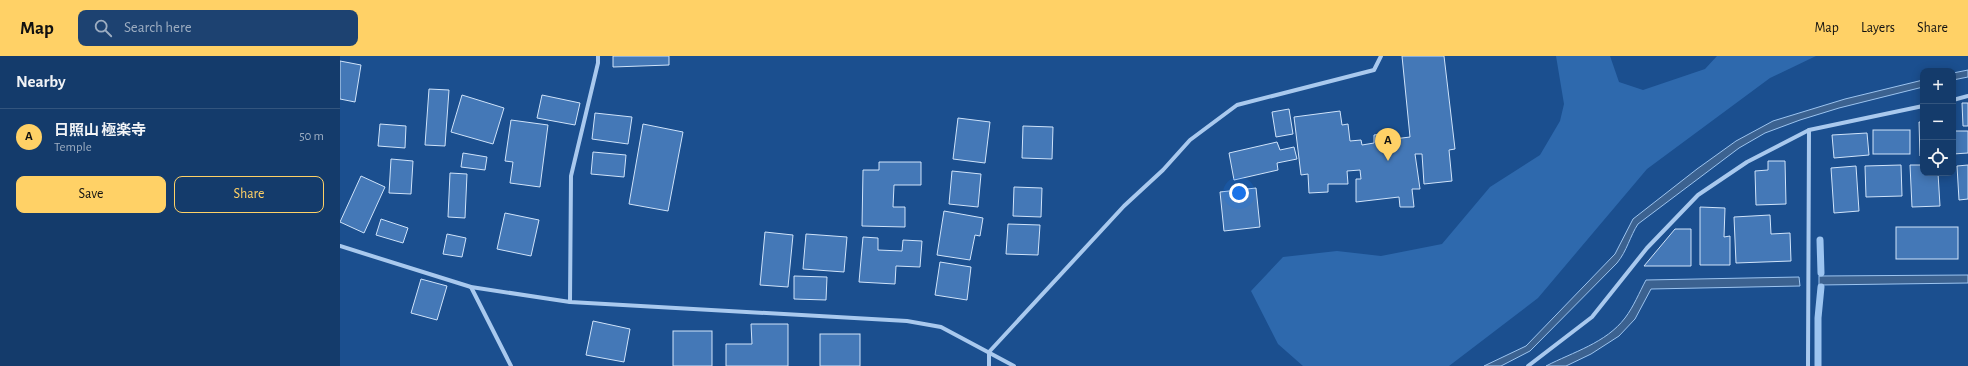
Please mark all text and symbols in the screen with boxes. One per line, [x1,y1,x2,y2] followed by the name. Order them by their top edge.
[78,10,358,46] search box
[92,17,114,39] icon: search
[20,19,54,38] text: Map
[124,20,192,35] text: Search here
[1814,21,1839,35] text: Map
[1861,21,1895,35] text: Layers
[1917,21,1948,35] text: Share
[1920,68,1956,176] map controls
[1920,68,1956,104] button: +
[16,73,66,90] text: Nearby
[1920,104,1956,140] button: −
[54,123,146,138] text: 日照山 極楽寺
[1375,128,1401,161] pin: A
[25,130,33,143] text: A
[299,130,324,143] text: 50 m
[1920,140,1956,176] button: locate
[54,141,92,154] text: Temple
[16,176,166,213] button: Save
[174,176,324,213] button: Share
[1229,183,1249,203] your location

